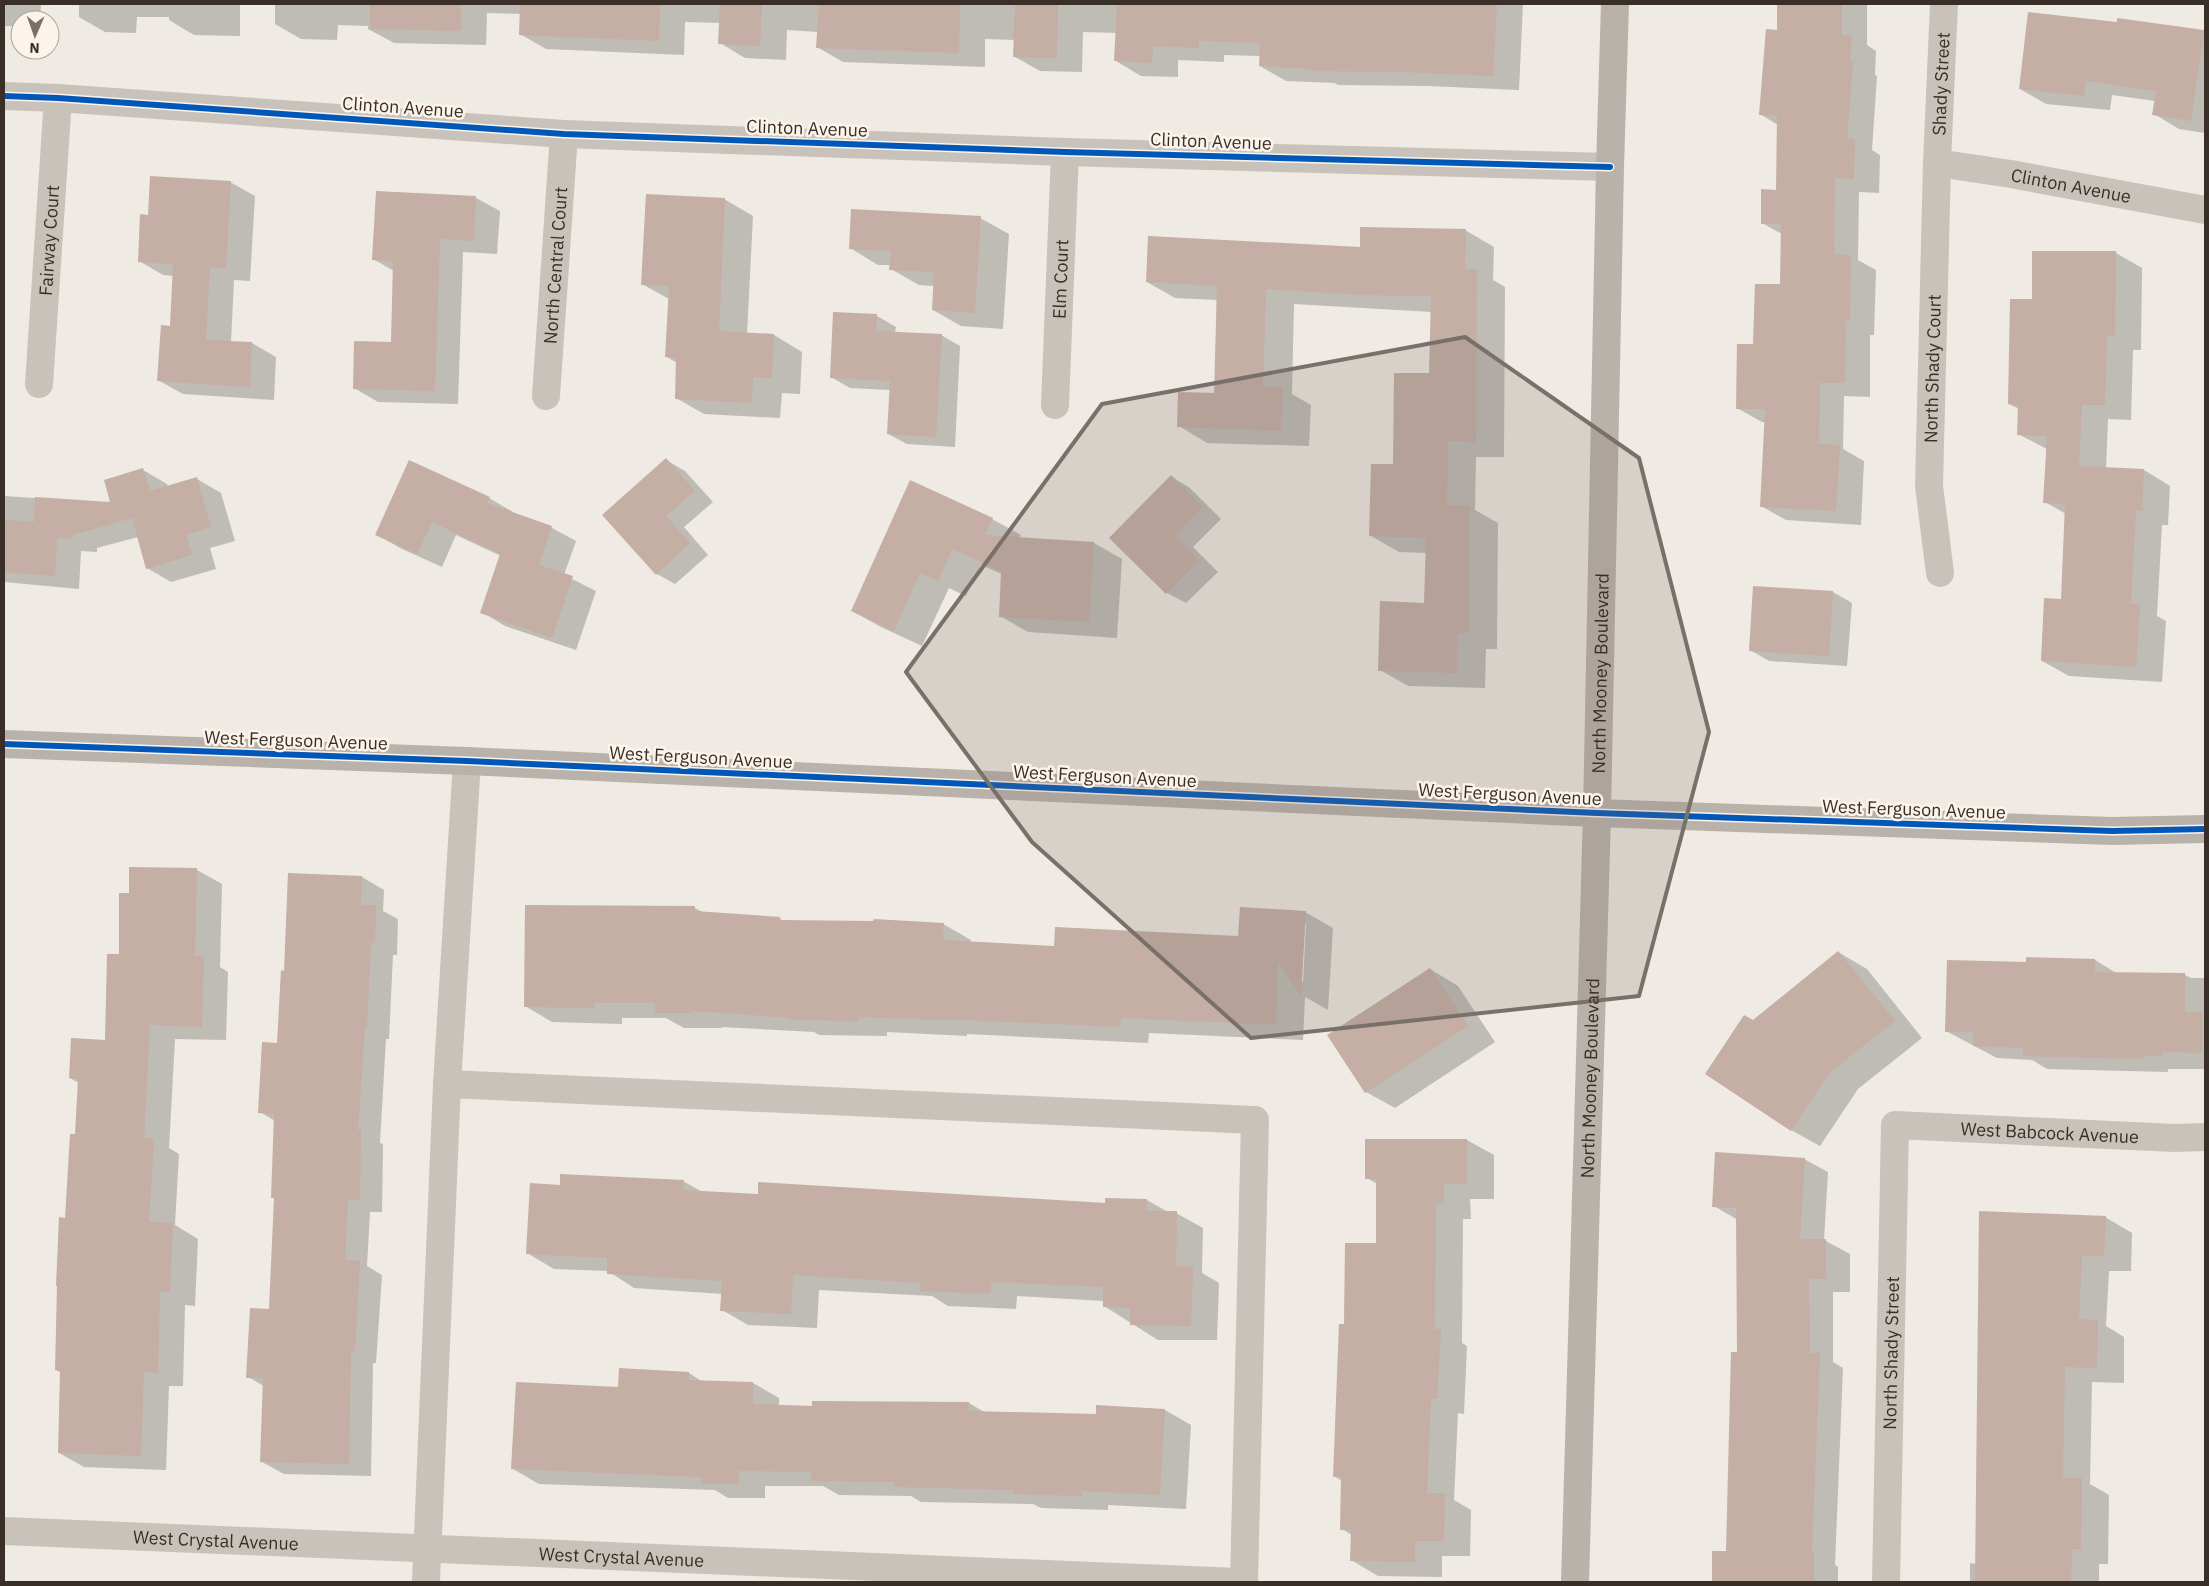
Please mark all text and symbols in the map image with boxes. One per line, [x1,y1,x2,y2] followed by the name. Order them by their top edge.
[10,10,60,60] north arrow
[1927,32,1954,136] street label: Shady Street
[29,39,40,57] text: N
[341,91,465,123] street label: Clinton Avenue
[746,114,868,142] street label: Clinton Avenue
[1150,127,1272,155] street label: Clinton Avenue
[2009,163,2133,208] street label: Clinton Avenue
[33,184,64,297] street label: Fairway Court
[538,186,572,345] street label: North Central Court
[1047,239,1073,319] street label: Elm Court
[1919,294,1945,443] street label: North Shady Court
[1586,573,1613,774] street label: North Mooney Boulevard
[204,725,388,755] street label: West Ferguson Avenue
[609,741,793,773] street label: West Ferguson Avenue
[1013,760,1197,792] street label: West Ferguson Avenue
[1418,778,1602,810] street label: West Ferguson Avenue
[1822,794,2006,824] street label: West Ferguson Avenue
[1575,978,1604,1179] street label: North Mooney Boulevard
[1960,1117,2140,1148] street label: West Babcock Avenue
[1877,1276,1904,1430] street label: North Shady Street
[133,1525,299,1555] street label: West Crystal Avenue
[538,1542,705,1571] street label: West Crystal Avenue

